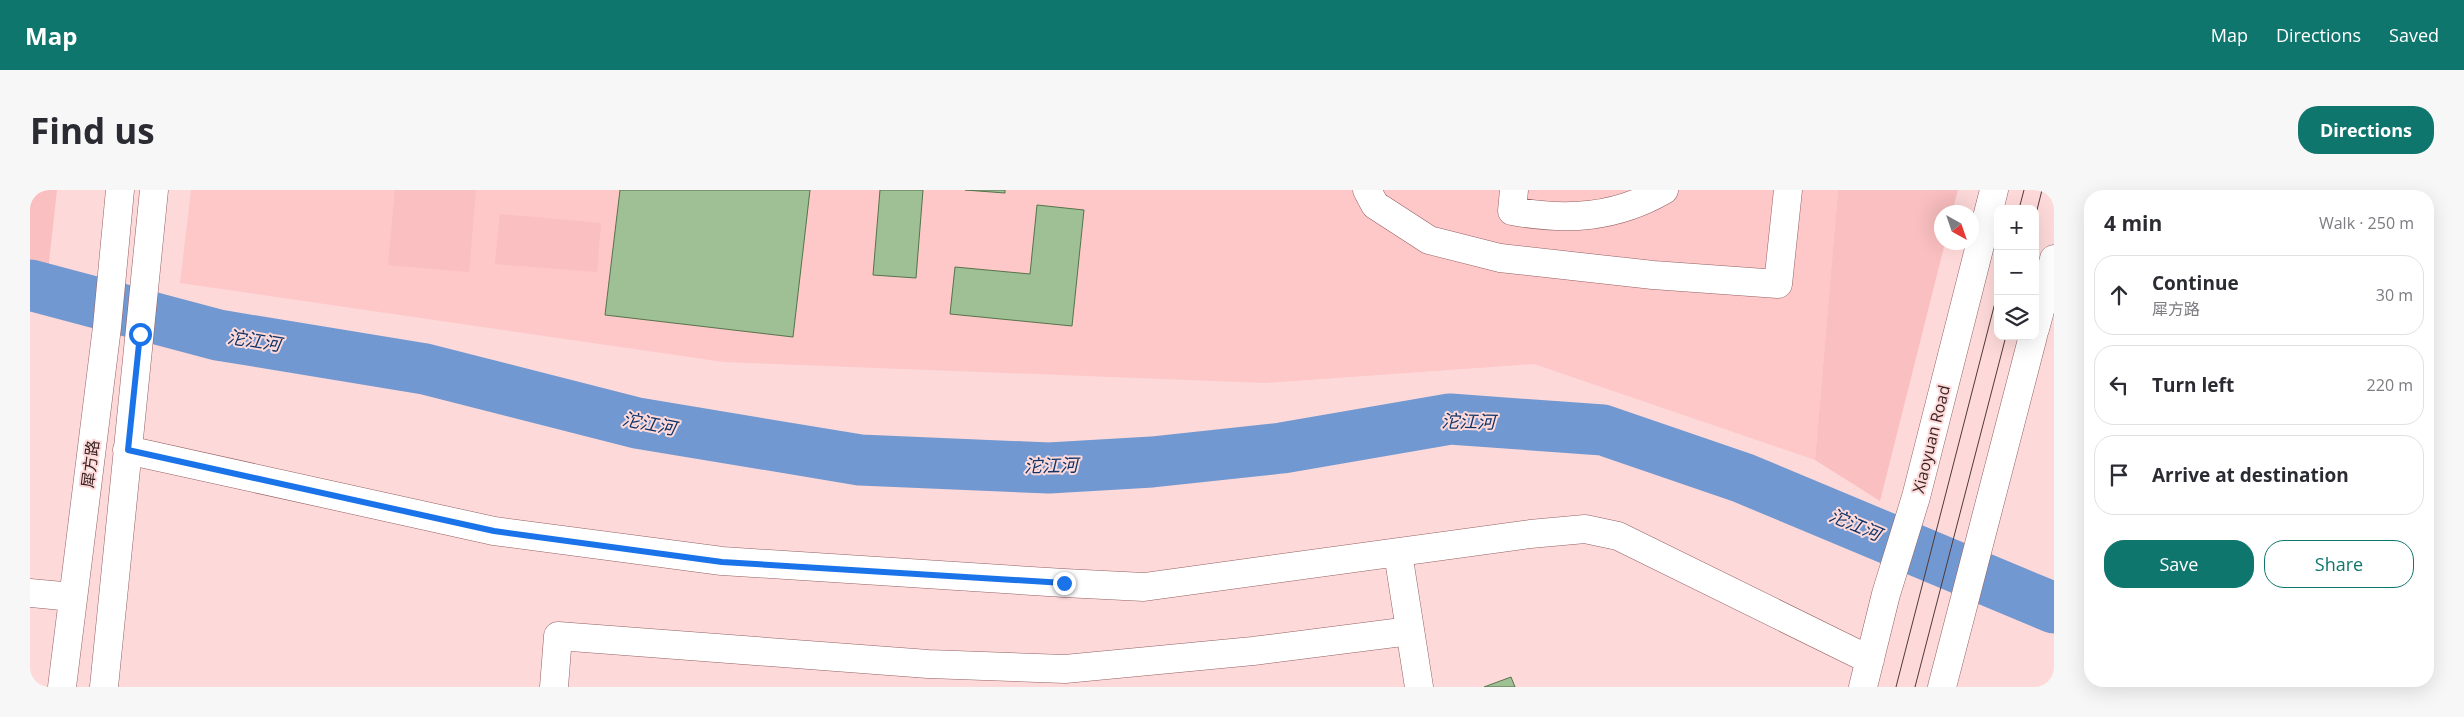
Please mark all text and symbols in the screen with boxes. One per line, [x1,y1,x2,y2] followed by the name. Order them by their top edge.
[25,19,77,52] text: Map
[2211,23,2248,47] text: Map
[2276,23,2361,47] text: Directions
[2389,23,2439,47] text: Saved
[2298,106,2434,154] button: Directions
[30,107,155,154] text: Find us
[1934,205,1979,250] north arrow
[1994,205,2039,340] map controls
[1994,205,2039,250] button: +
[2104,209,2162,237] text: 4 min
[2319,212,2414,234] text: Walk · 250 m
[1994,250,2039,295] button: −
[2152,270,2239,296] text: Continue
[2105,281,2133,309] icon: ahead
[2376,284,2413,306] text: 30 m
[1994,295,2039,340] button: layers
[2152,298,2200,320] text: 犀方路
[129,323,152,346] route start
[226,324,286,357] water label: 沱江河
[2105,371,2133,399] icon: left
[2152,372,2234,398] text: Turn left
[2367,374,2413,396] text: 220 m
[1907,383,1955,495] street label: Xiaoyuan Road
[620,406,681,441] water label: 沱江河
[1441,409,1498,434] water label: 沱江河
[76,439,104,489] street label: 犀方路
[1024,452,1081,477] water label: 沱江河
[2105,461,2133,489] icon: arrive
[2152,462,2349,488] text: Arrive at destination
[1826,502,1888,547] water label: 沱江河
[2104,540,2254,588] button: Save
[2264,540,2414,588] button: Share
[1053,572,1076,595] route end

